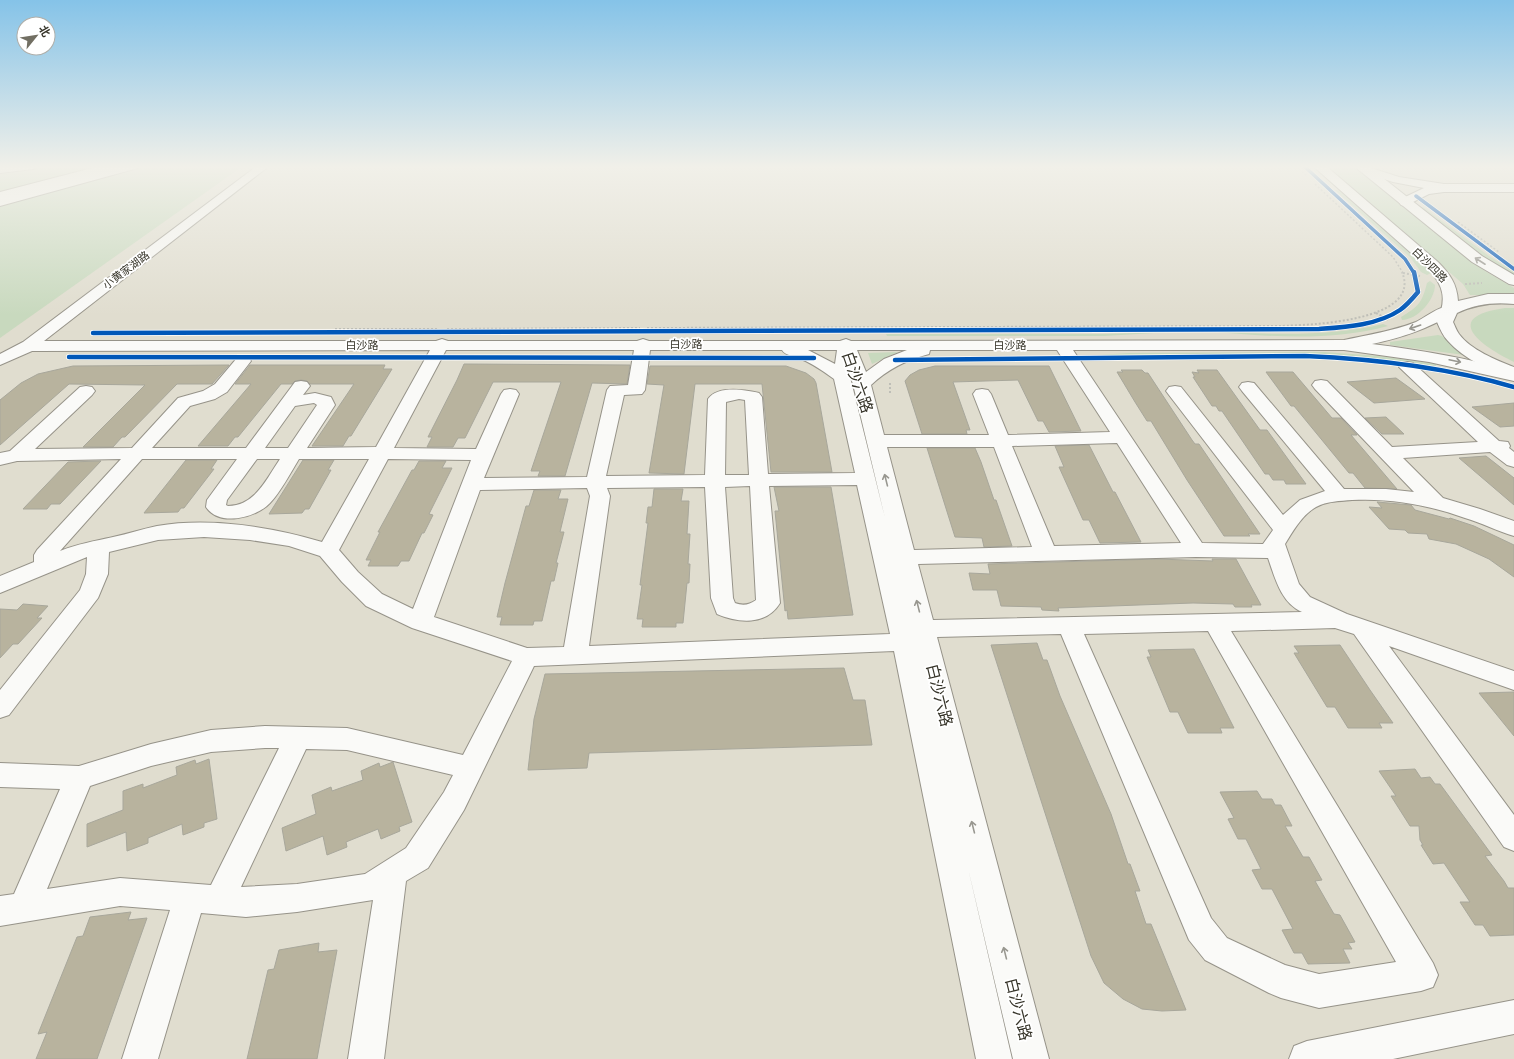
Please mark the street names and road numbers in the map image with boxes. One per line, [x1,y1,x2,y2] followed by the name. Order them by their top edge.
[1409,244,1451,286] street label: 白沙四路
[100,248,152,292] street label: 小黄家湖路
[670,337,703,351] street label: 白沙路
[346,338,379,352] street label: 白沙路
[994,338,1027,352] street label: 白沙路
[838,349,877,416] street label: 白沙六路
[923,662,956,728] street label: 白沙六路
[1002,976,1035,1042] street label: 白沙六路

